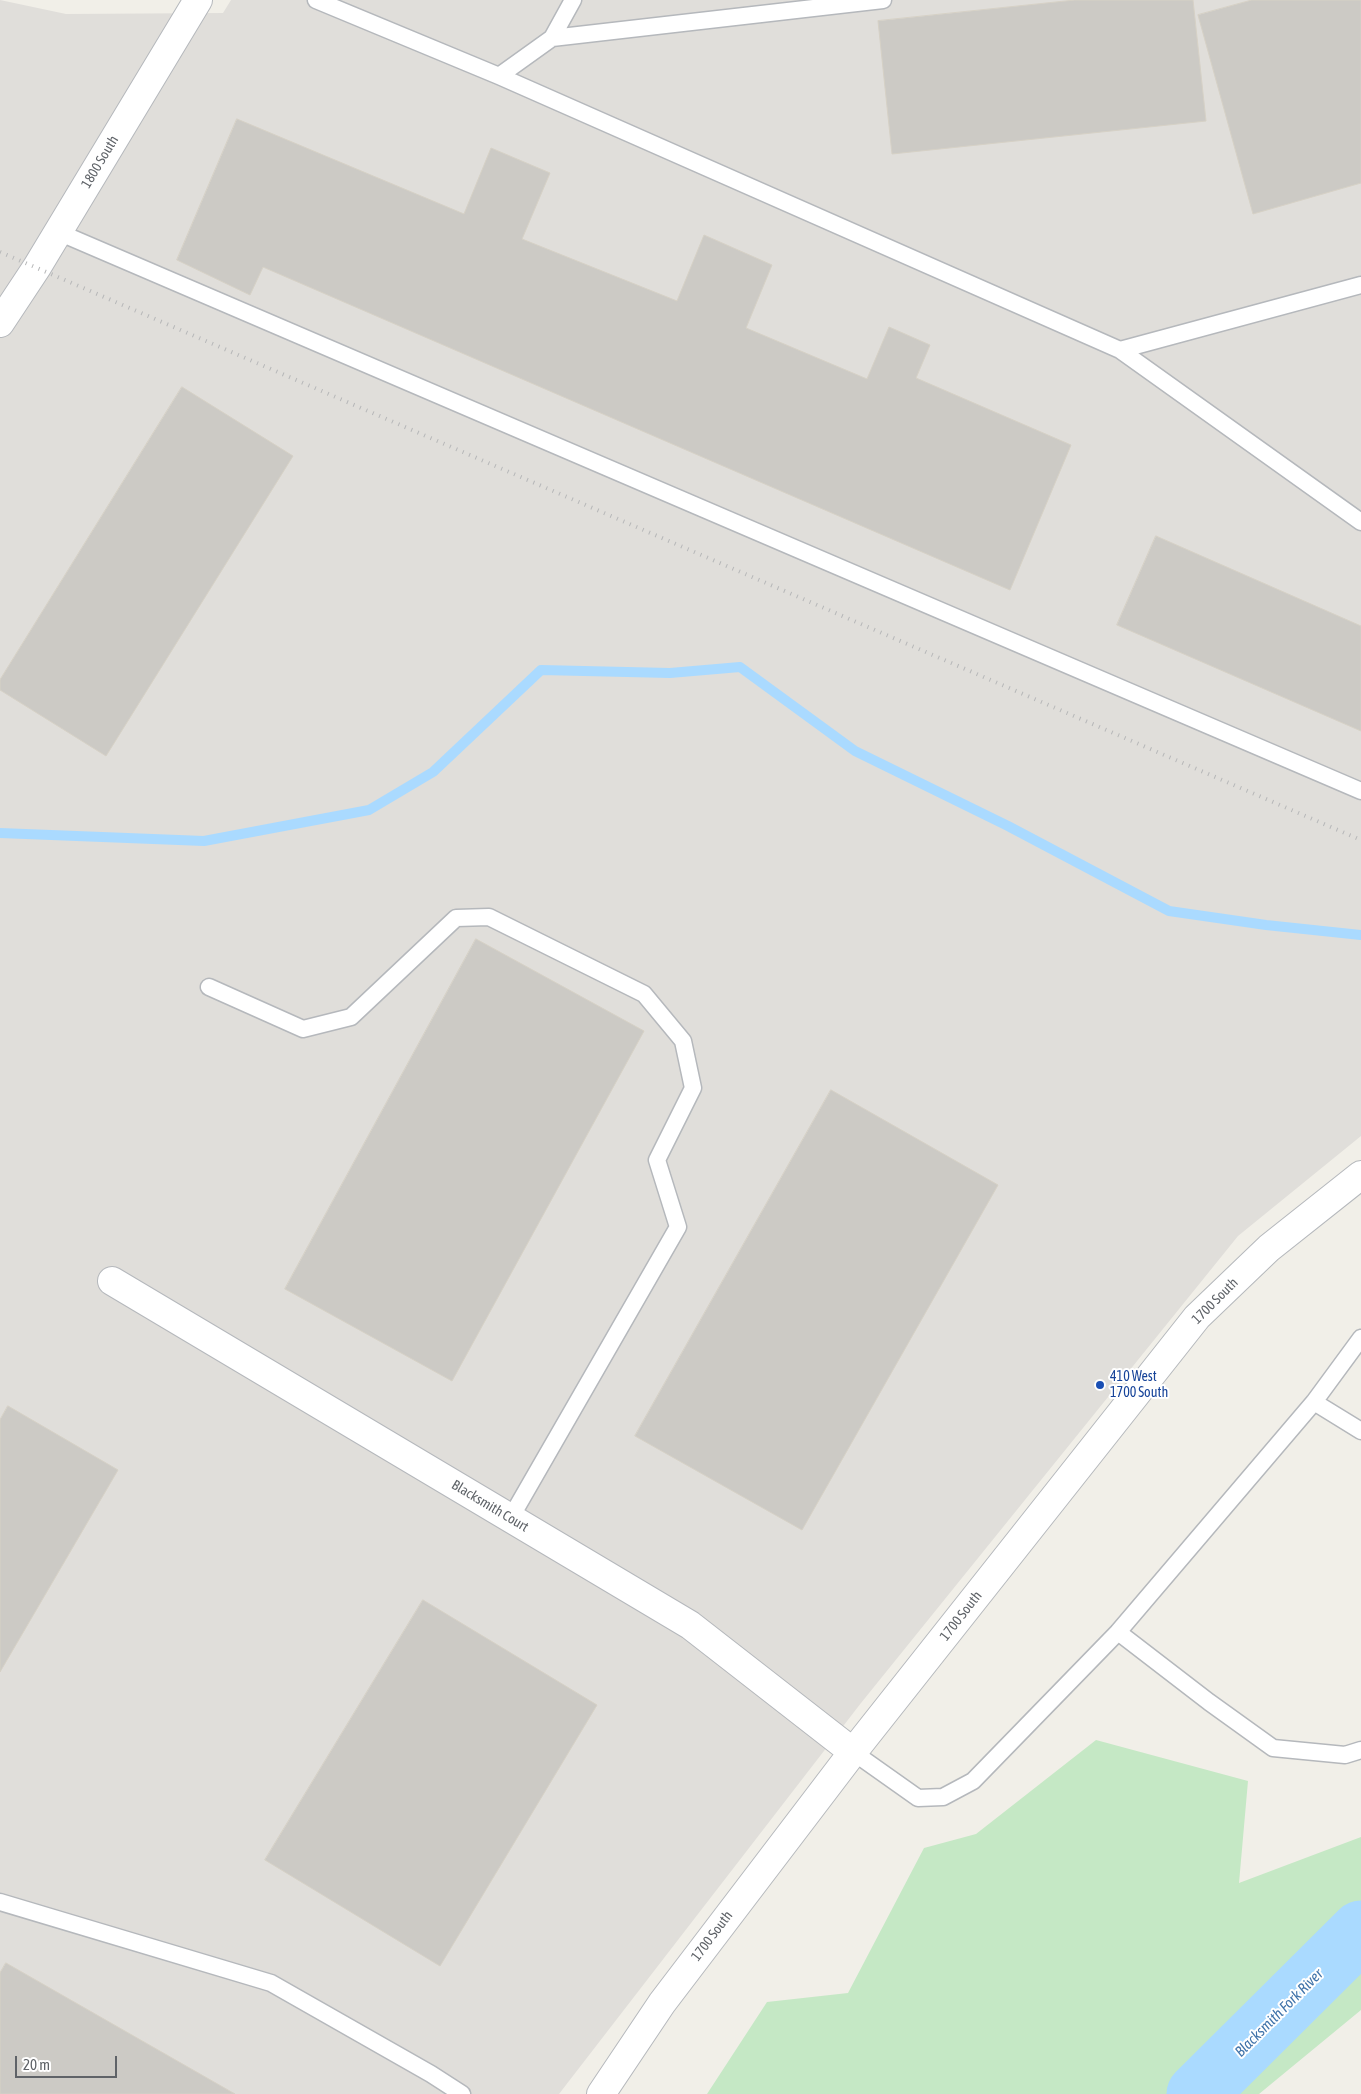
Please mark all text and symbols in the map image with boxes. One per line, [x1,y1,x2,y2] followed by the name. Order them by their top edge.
[78,133,122,191] street label: 1800 South
[1188,1274,1242,1328] street label: 1700 South
[1110,1369,1168,1401] place label: 410 West 1700 South
[1094,1379,1106,1391] marker: 410 West 1700 South
[448,1476,532,1536] street label: Blacksmith Court
[936,1588,986,1644] street label: 1700 South
[688,1908,736,1964] street label: 1700 South
[1231,1965,1327,2061] water label: Blacksmith Fork River
[18,2046,120,2078] scale bar
[23,2056,50,2073] text: 20 m

